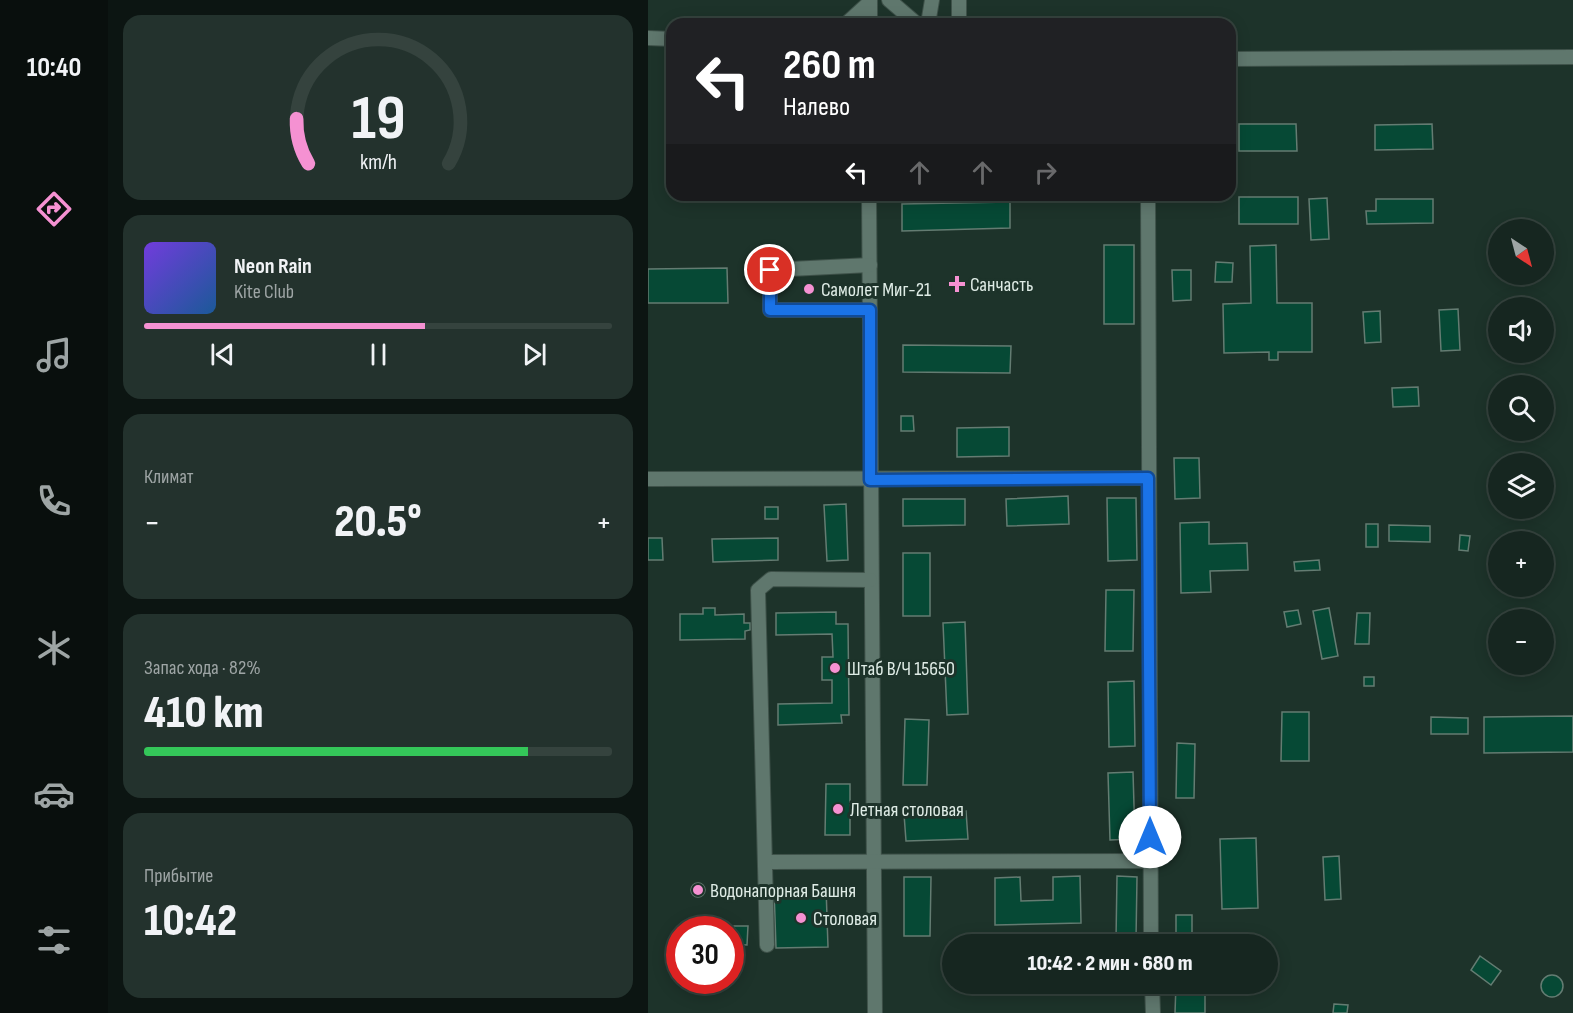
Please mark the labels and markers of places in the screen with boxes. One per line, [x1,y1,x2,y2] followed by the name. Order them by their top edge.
[744,244,795,295] pin
[970,273,1033,297] place label: Санчасть
[948,275,966,293] marker: Санчасть
[821,278,931,302] place label: Самолет Миг-21
[802,282,816,296] marker: Самолет Миг-21
[847,657,955,681] place label: Штаб В/Ч 15650
[828,661,842,675] marker: Штаб В/Ч 15650
[850,798,964,822] place label: Летная столовая
[831,802,845,816] marker: Летная столовая
[710,879,856,903] place label: Водонапорная Башня
[691,883,705,897] marker: Водонапорная Башня
[813,907,877,931] place label: Столовая
[794,911,808,925] marker: Столовая

